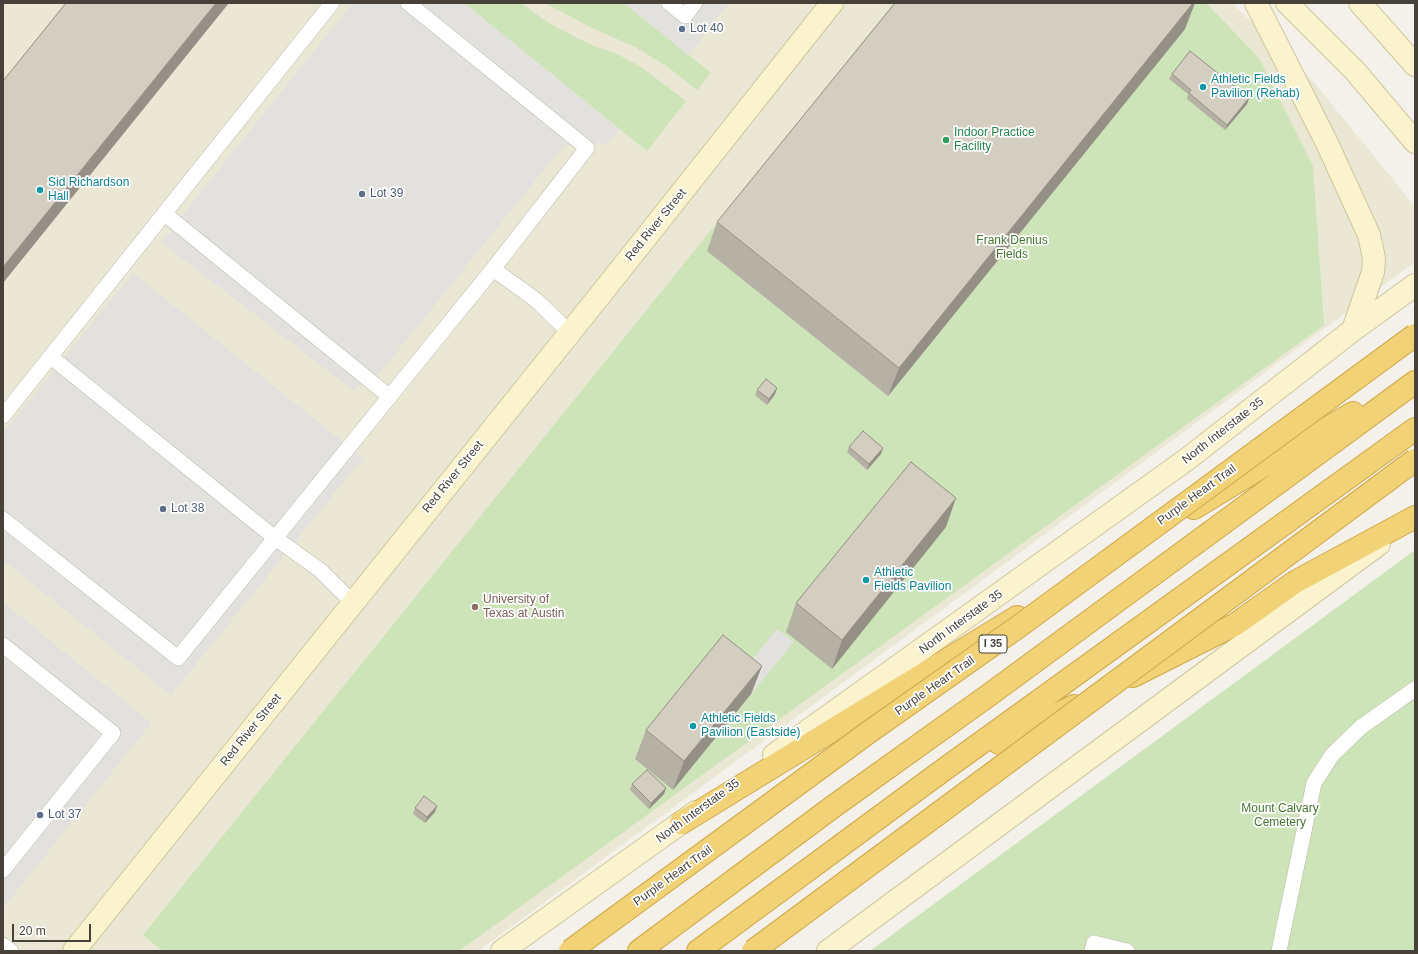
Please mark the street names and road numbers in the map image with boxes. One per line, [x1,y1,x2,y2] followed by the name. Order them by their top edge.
[622,186,690,264] street label: Red River Street
[1179,395,1267,467] street label: North Interstate 35
[419,438,487,516] street label: Red River Street
[1155,462,1239,528] street label: Purple Heart Trail
[917,587,1005,657] street label: North Interstate 35
[979,635,1007,653] road number: I 35
[893,653,977,719] street label: Purple Heart Trail
[217,691,285,769] street label: Red River Street
[654,776,742,846] street label: North Interstate 35
[631,843,715,909] street label: Purple Heart Trail

